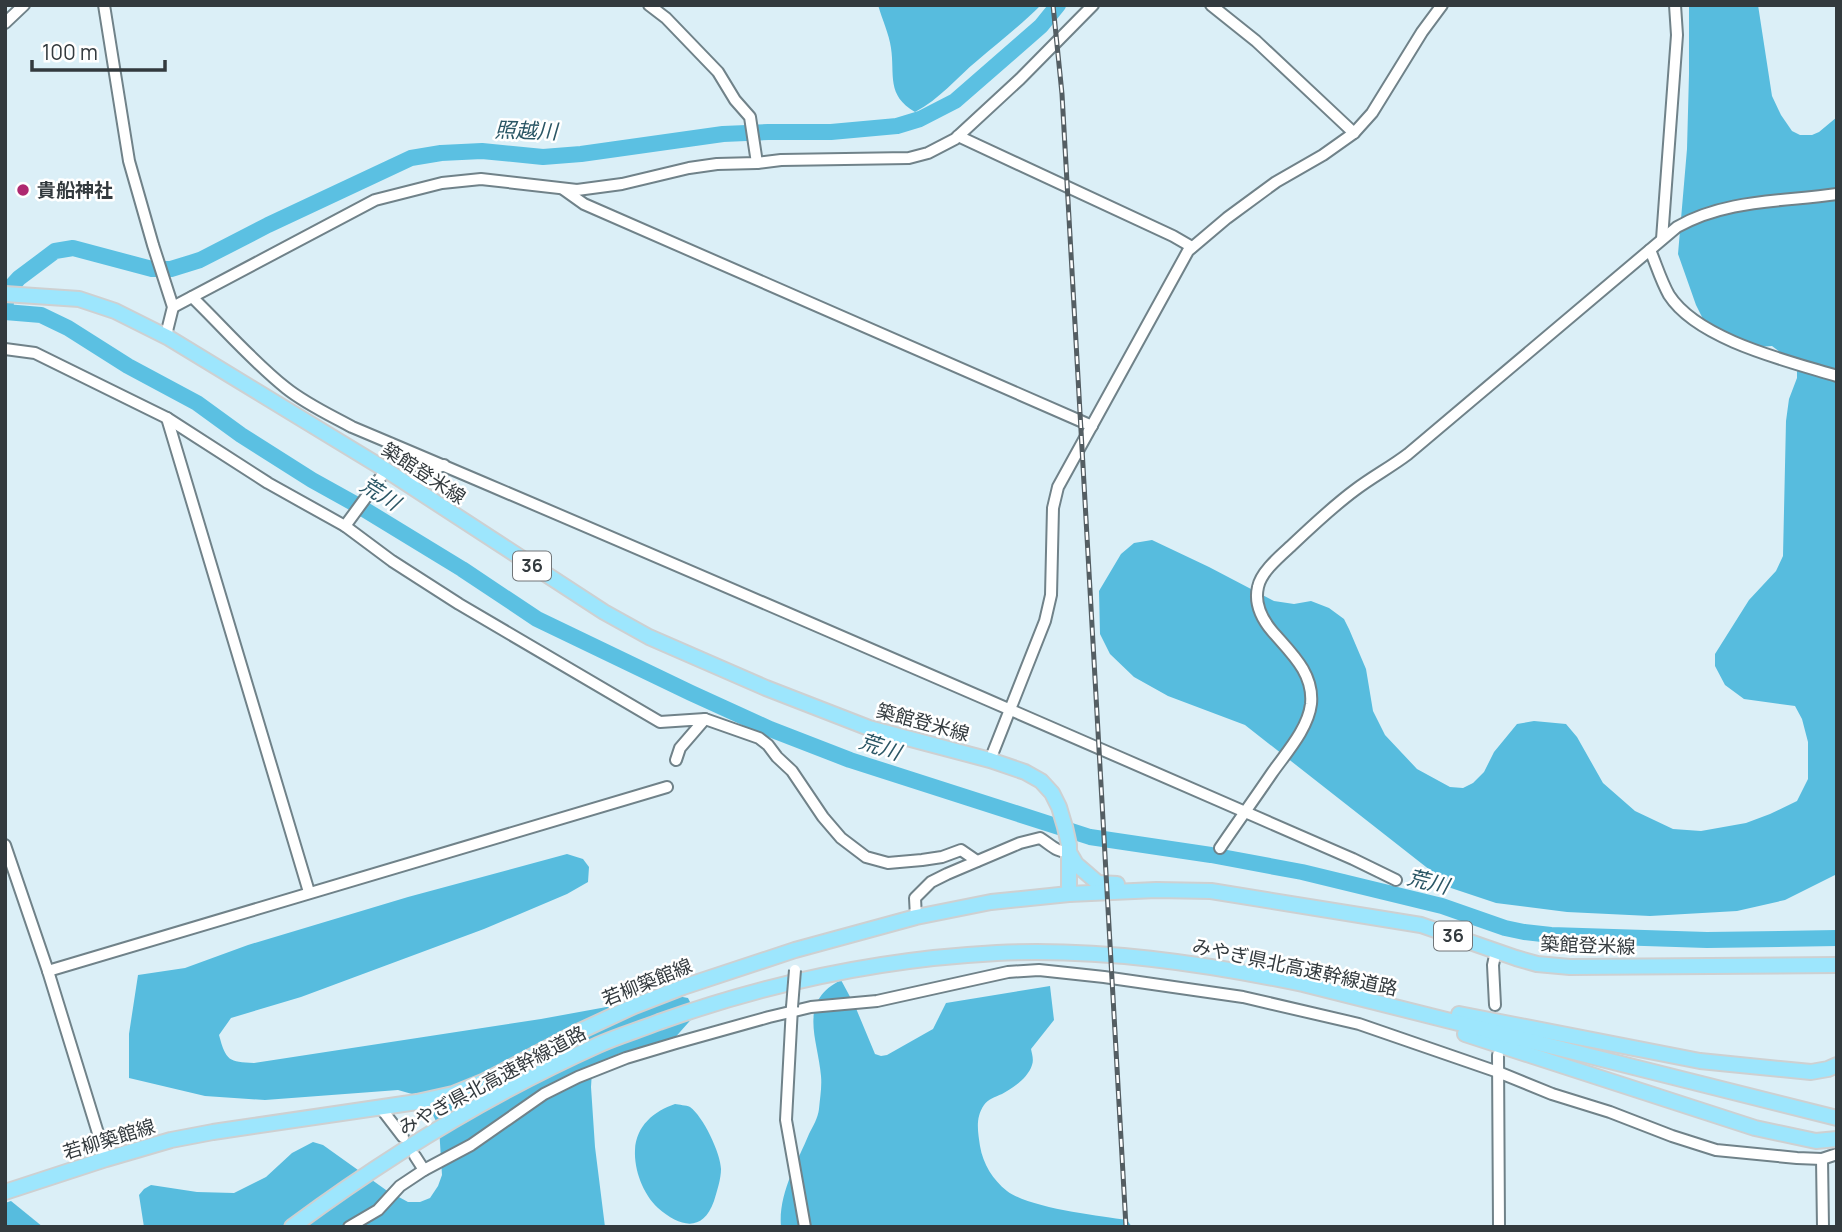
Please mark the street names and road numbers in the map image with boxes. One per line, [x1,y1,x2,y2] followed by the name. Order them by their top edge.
[377,436,471,510] street label: 築館登米線
[513,552,551,580] road number: 36
[874,697,972,747] street label: 築館登米線
[1434,922,1472,951] road number: 36
[1540,930,1636,960] street label: 築館登米線
[1190,933,1400,1001] street label: みやぎ県北高速幹線道路
[598,952,696,1012] street label: 若柳築館線
[394,1019,590,1141] street label: みやぎ県北高速幹線道路
[60,1113,158,1165] street label: 若柳築館線

